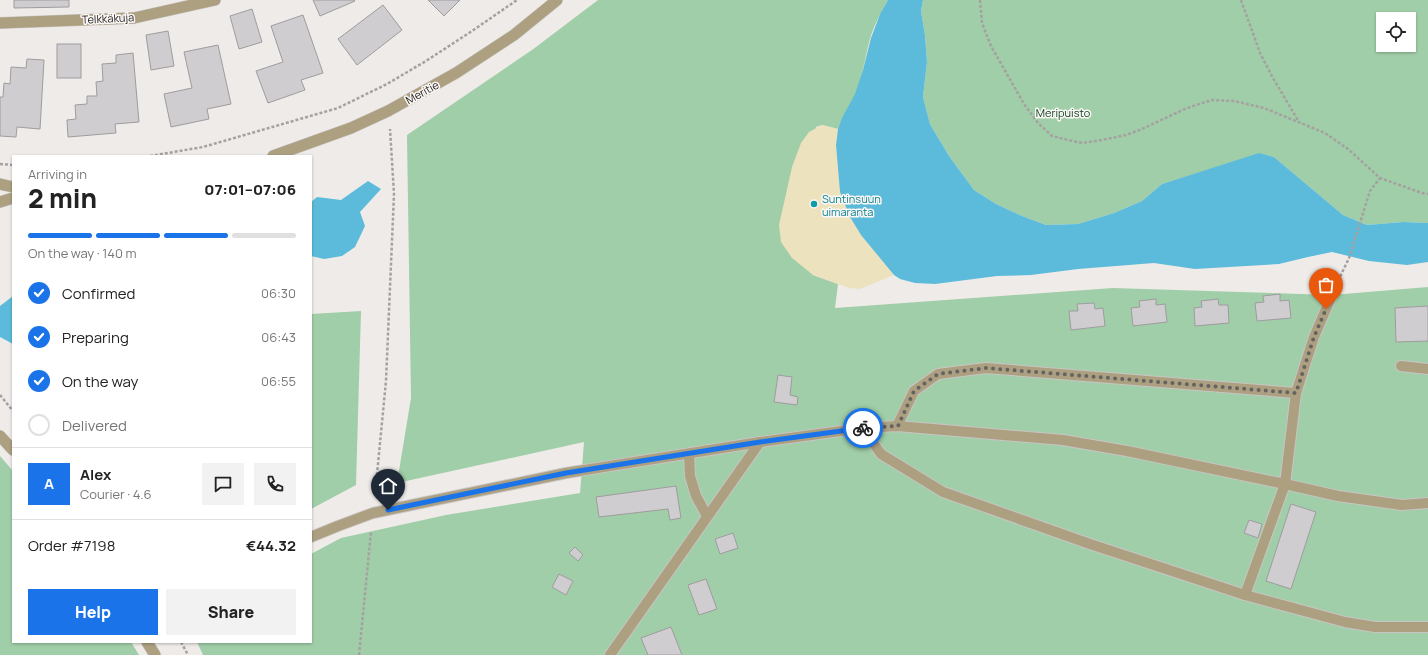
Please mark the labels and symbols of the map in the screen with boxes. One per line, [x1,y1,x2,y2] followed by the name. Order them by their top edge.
[81,9,135,27] street label: Telkkäkuja
[403,77,442,107] street label: Meritie
[1036,105,1091,120] park label: Meripuisto
[822,191,881,219] place label: Suntinsuun uimaranta
[809,199,819,209] marker: Suntinsuun uimaranta
[1309,268,1343,309] pin
[843,408,883,448] courier
[371,469,405,510] pin

